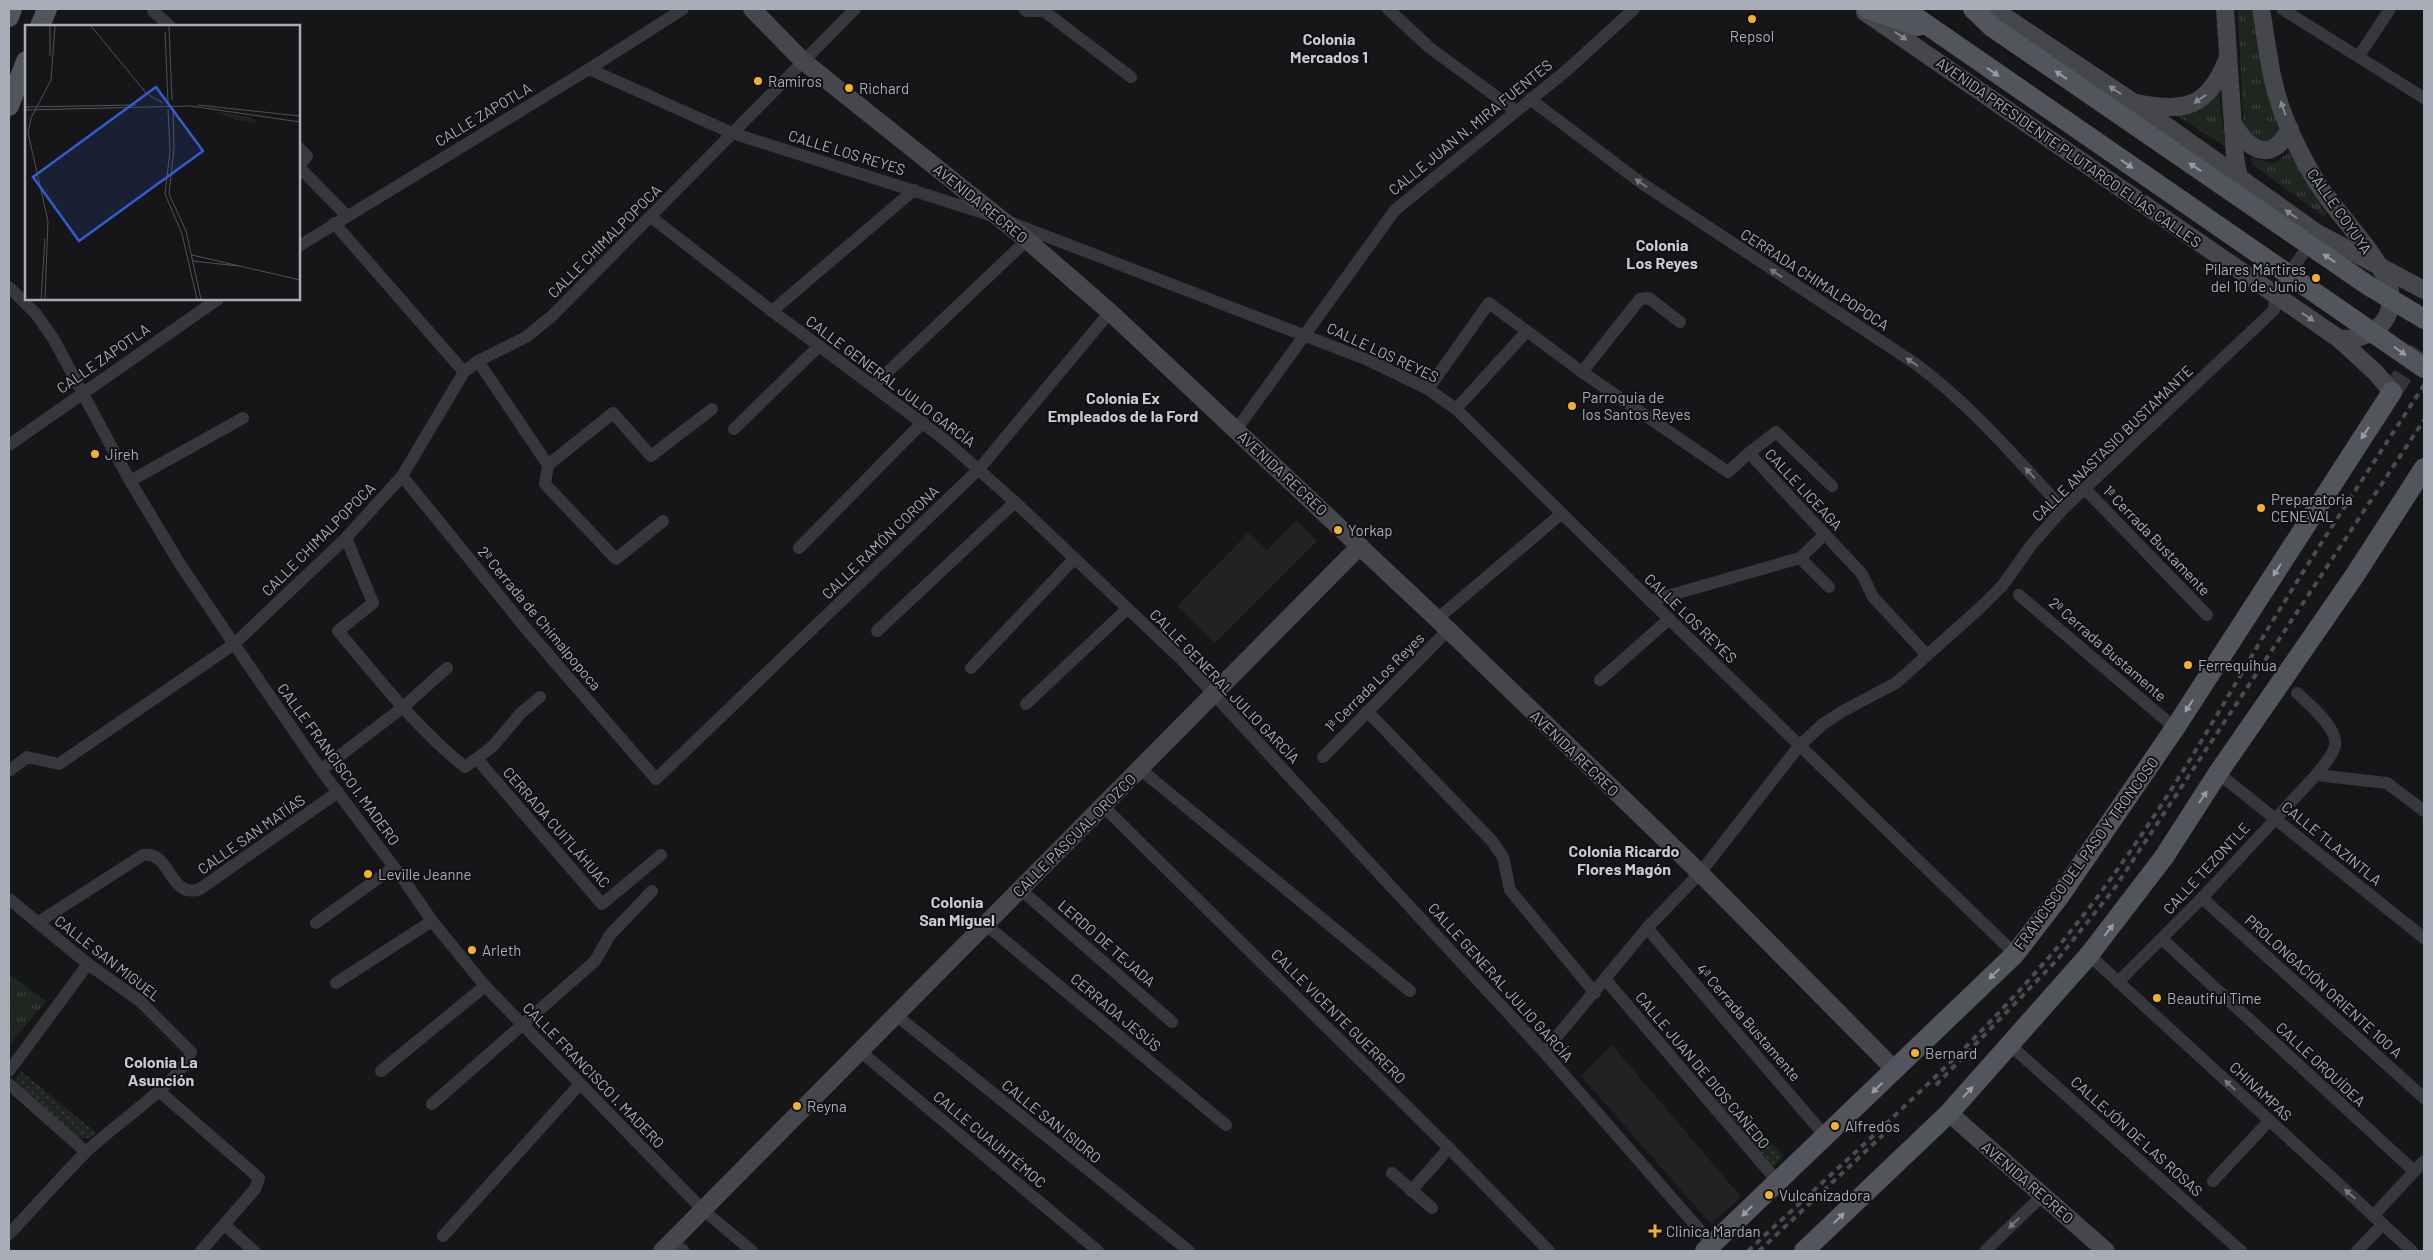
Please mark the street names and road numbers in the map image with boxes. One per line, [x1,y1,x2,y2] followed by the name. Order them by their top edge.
[1933,53,2205,251] street label: AVENIDA PRESIDENTE PLUTARCO ELÍAS CALLES
[1385,55,1555,199] street label: CALLE JUAN N. MIRA FUENTES
[431,78,535,150] street label: CALLE ZAPOTLA
[786,126,908,178] street label: CALLE LOS REYES
[930,159,1032,247] street label: AVENIDA RECREO
[2304,165,2376,257] street label: CALLE COYUYA
[544,181,664,301] street label: CALLE CHIMALPOPOCA
[1738,224,1892,334] street label: CERRADA CHIMALPOPOCA
[803,311,979,451] street label: CALLE GENERAL JULIO GARCÍA
[1324,318,1442,386] street label: CALLE LOS REYES
[53,319,153,397] street label: CALLE ZAPOTLA
[2028,361,2196,525] street label: CALLE ANASTASIO BUSTAMANTE
[1234,427,1332,519] street label: AVENIDA RECREO
[1762,444,1846,534] street label: CALLE LICEAGA
[258,479,378,599] street label: CALLE CHIMALPOPOCA
[818,481,942,603] street label: CALLE RAMÓN CORONA
[2100,481,2214,599] street label: 1ª Cerrada Bustamente
[475,542,605,694] street label: 2ª Cerrada de Chimalpopoca
[1641,569,1741,667] street label: CALLE LOS REYES
[2046,593,2170,705] street label: 2ª Cerrada Bustamente
[1146,605,1304,767] street label: CALLE GENERAL JULIO GARCÍA
[1321,629,1427,735] street label: 1ª Cerrada Los Reyes
[274,680,404,848] street label: CALLE FRANCISCO I. MADERO
[1527,706,1623,800] street label: AVENIDA RECREO
[2010,753,2162,953] street label: FRANCISCO DEL PASO Y TRONCOSO
[500,763,614,891] street label: CERRADA CUITLÁHUAC
[1009,770,1139,900] street label: CALLE PASCUAL OROZCO
[194,790,308,878] street label: CALLE SAN MATÍAS
[2278,797,2386,889] street label: CALLE TLAZINTLA
[2159,818,2253,918] street label: CALLE TEZONTLE
[1055,896,1159,990] street label: LERDO DE TEJADA
[1425,899,1577,1065] street label: CALLE GENERAL JULIO GARCÍA
[51,911,165,1005] street label: CALLE SAN MIGUEL
[2242,911,2406,1061] street label: PROLONGACIÓN ORIENTE 100 A
[1268,945,1410,1087] street label: CALLE VICENTE GUERRERO
[1693,960,1805,1084] street label: 4ª Cerrada Bustamente
[1067,969,1165,1055] street label: CERRADA JESÚS
[1632,988,1774,1152] street label: CALLE JUAN DE DIOS CAÑEDO
[520,998,668,1152] street label: CALLE FRANCISCO I. MADERO
[2273,1018,2369,1110] street label: CALLE ORQUÍDEA
[2226,1058,2296,1124] street label: CHINAMPAS
[2068,1072,2206,1200] street label: CALLEJÓN DE LAS ROSAS
[999,1075,1105,1167] street label: CALLE SAN ISIDRO
[930,1087,1050,1191] street label: CALLE CUAUHTÉMOC
[1978,1137,2078,1227] street label: AVENIDA RECREO

